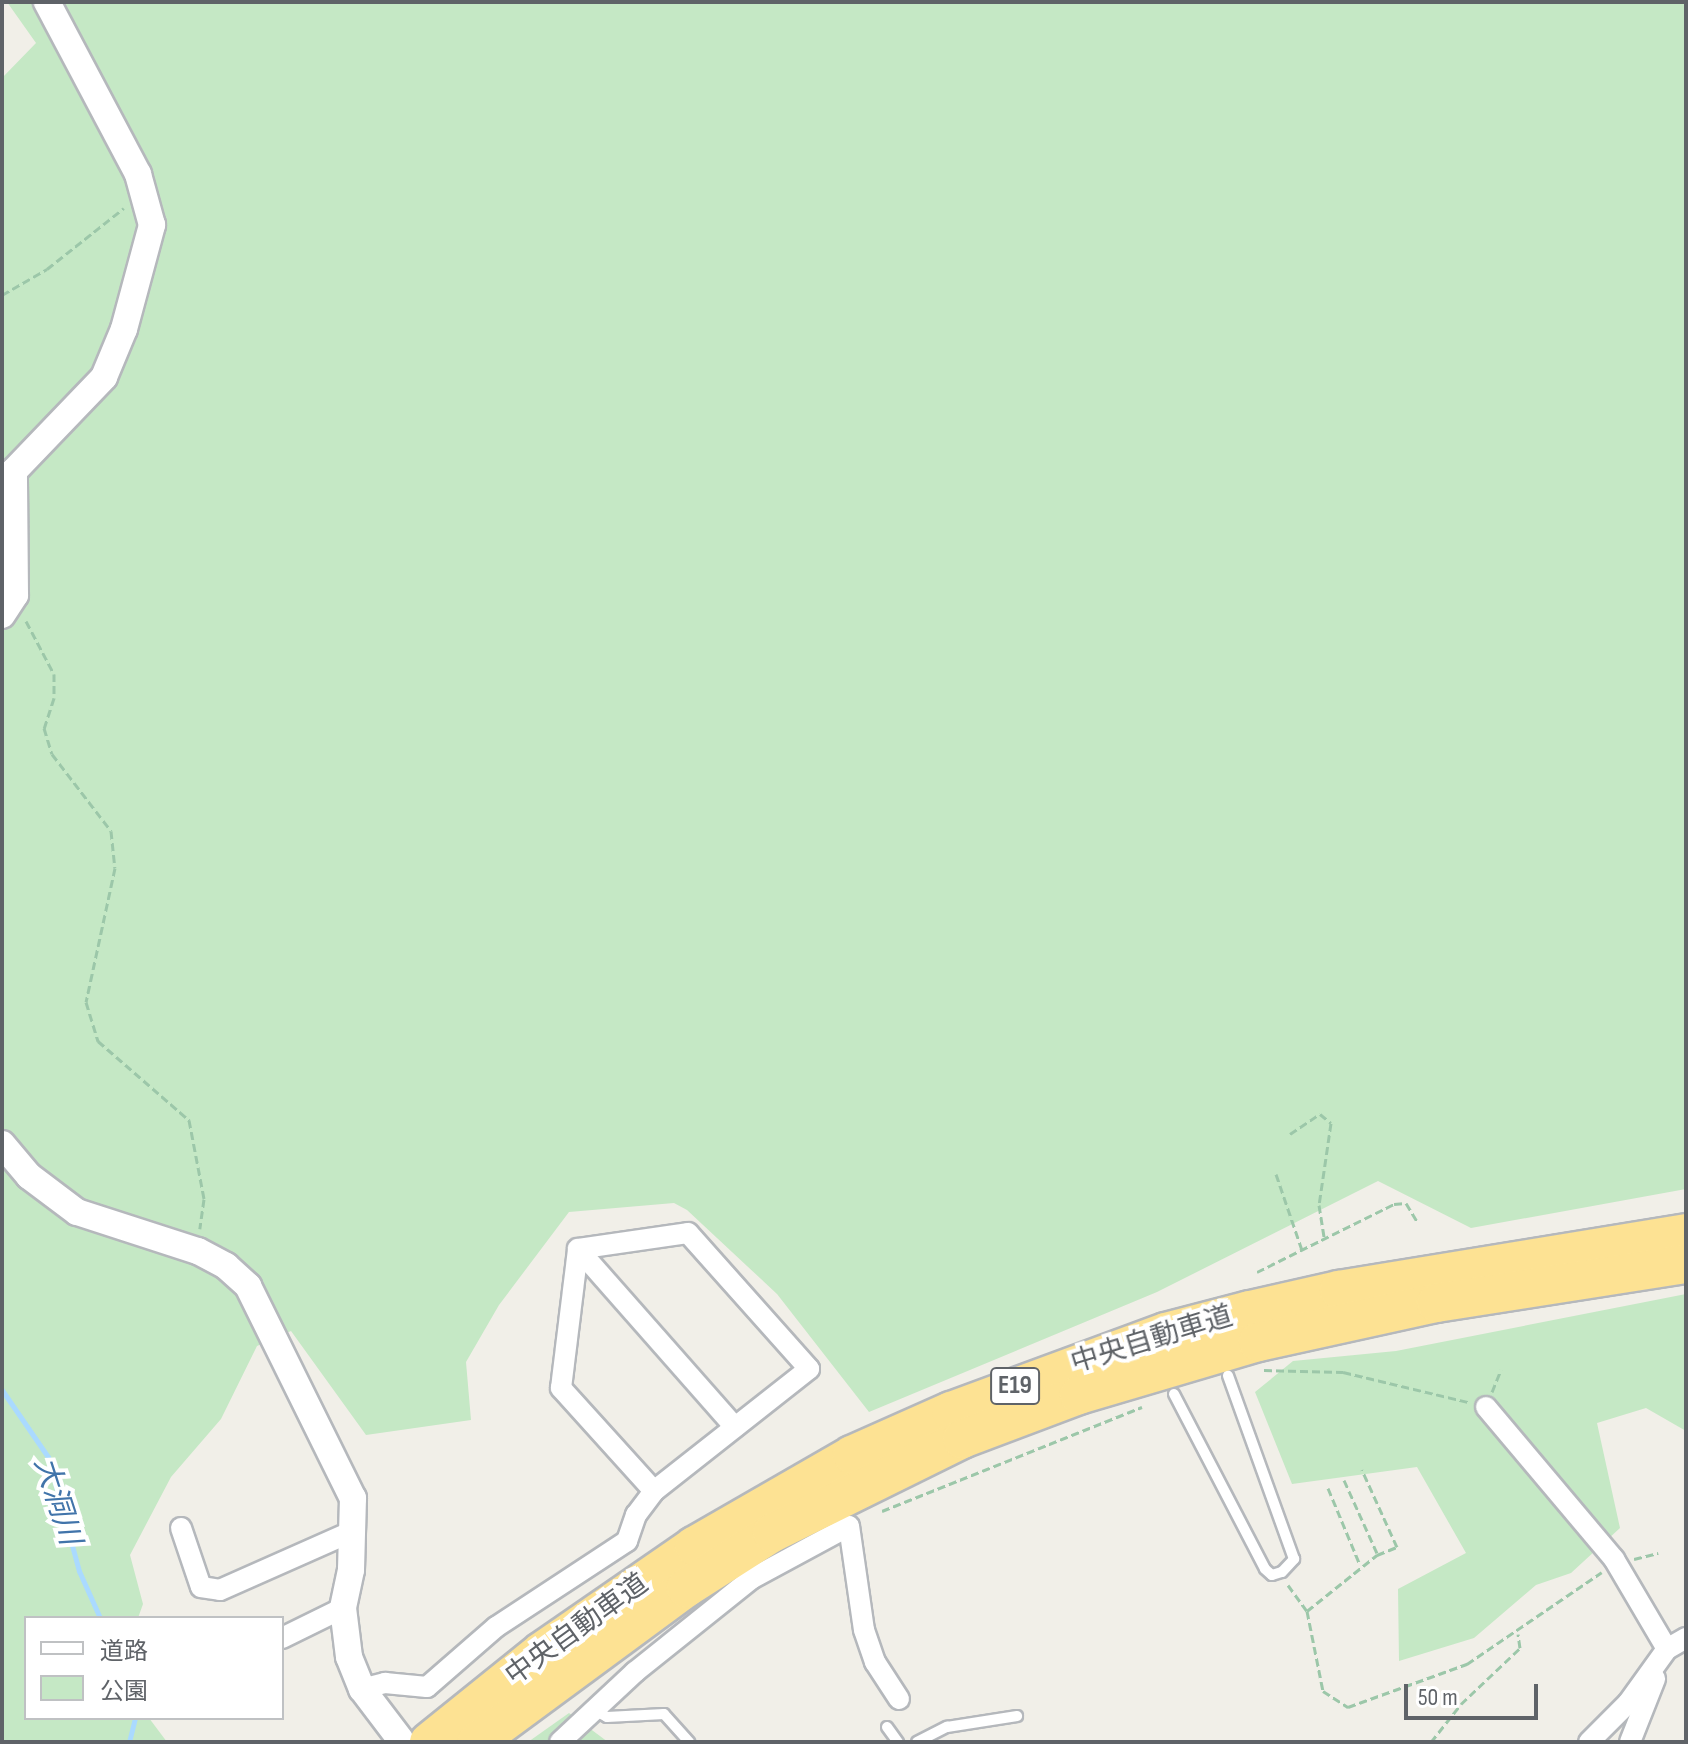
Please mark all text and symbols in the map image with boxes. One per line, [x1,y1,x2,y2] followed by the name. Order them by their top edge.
[1067,1299,1237,1381] street label: 中央自動車道
[989,1364,1041,1408] road number: E19
[26,1453,88,1549] water label: 大洞川
[499,1567,655,1693] street label: 中央自動車道
[24,1616,284,1720] legend
[100,1637,148,1666] text: 道路
[1408,1668,1542,1718] scale bar
[100,1677,148,1706] text: 公園
[1418,1683,1458,1712] text: 50 m

